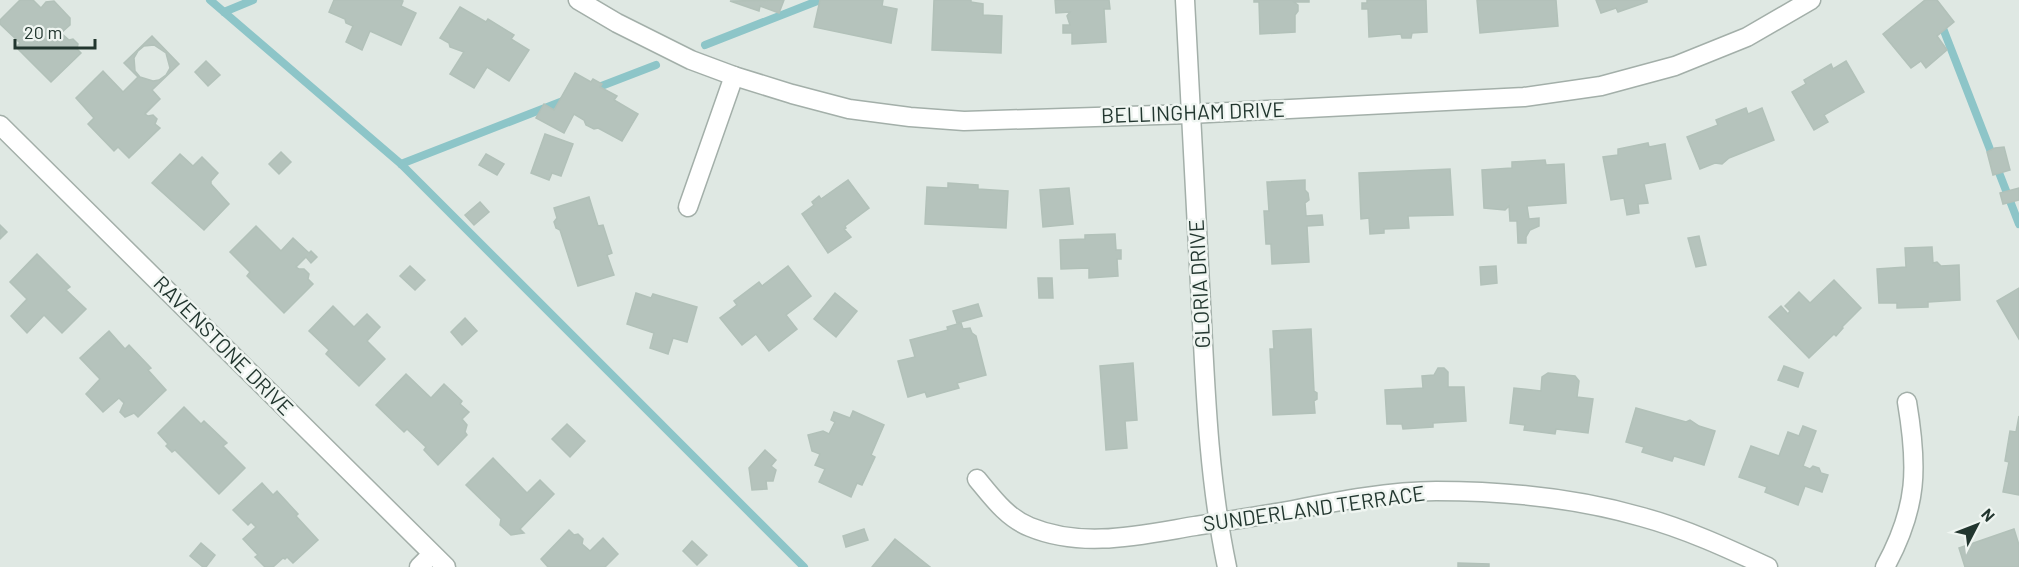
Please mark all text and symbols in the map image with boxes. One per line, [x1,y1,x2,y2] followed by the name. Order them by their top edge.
[15,12,94,50] scale bar
[24,21,62,43] text: 20 m
[1100,96,1285,127] street label: BELLINGHAM DRIVE
[1183,219,1214,349] street label: GLORIA DRIVE
[149,270,299,420] street label: RAVENSTONE DRIVE
[1201,480,1426,535] street label: SUNDERLAND TERRACE
[1947,495,2007,555] north arrow
[1978,504,1999,525] text: N

